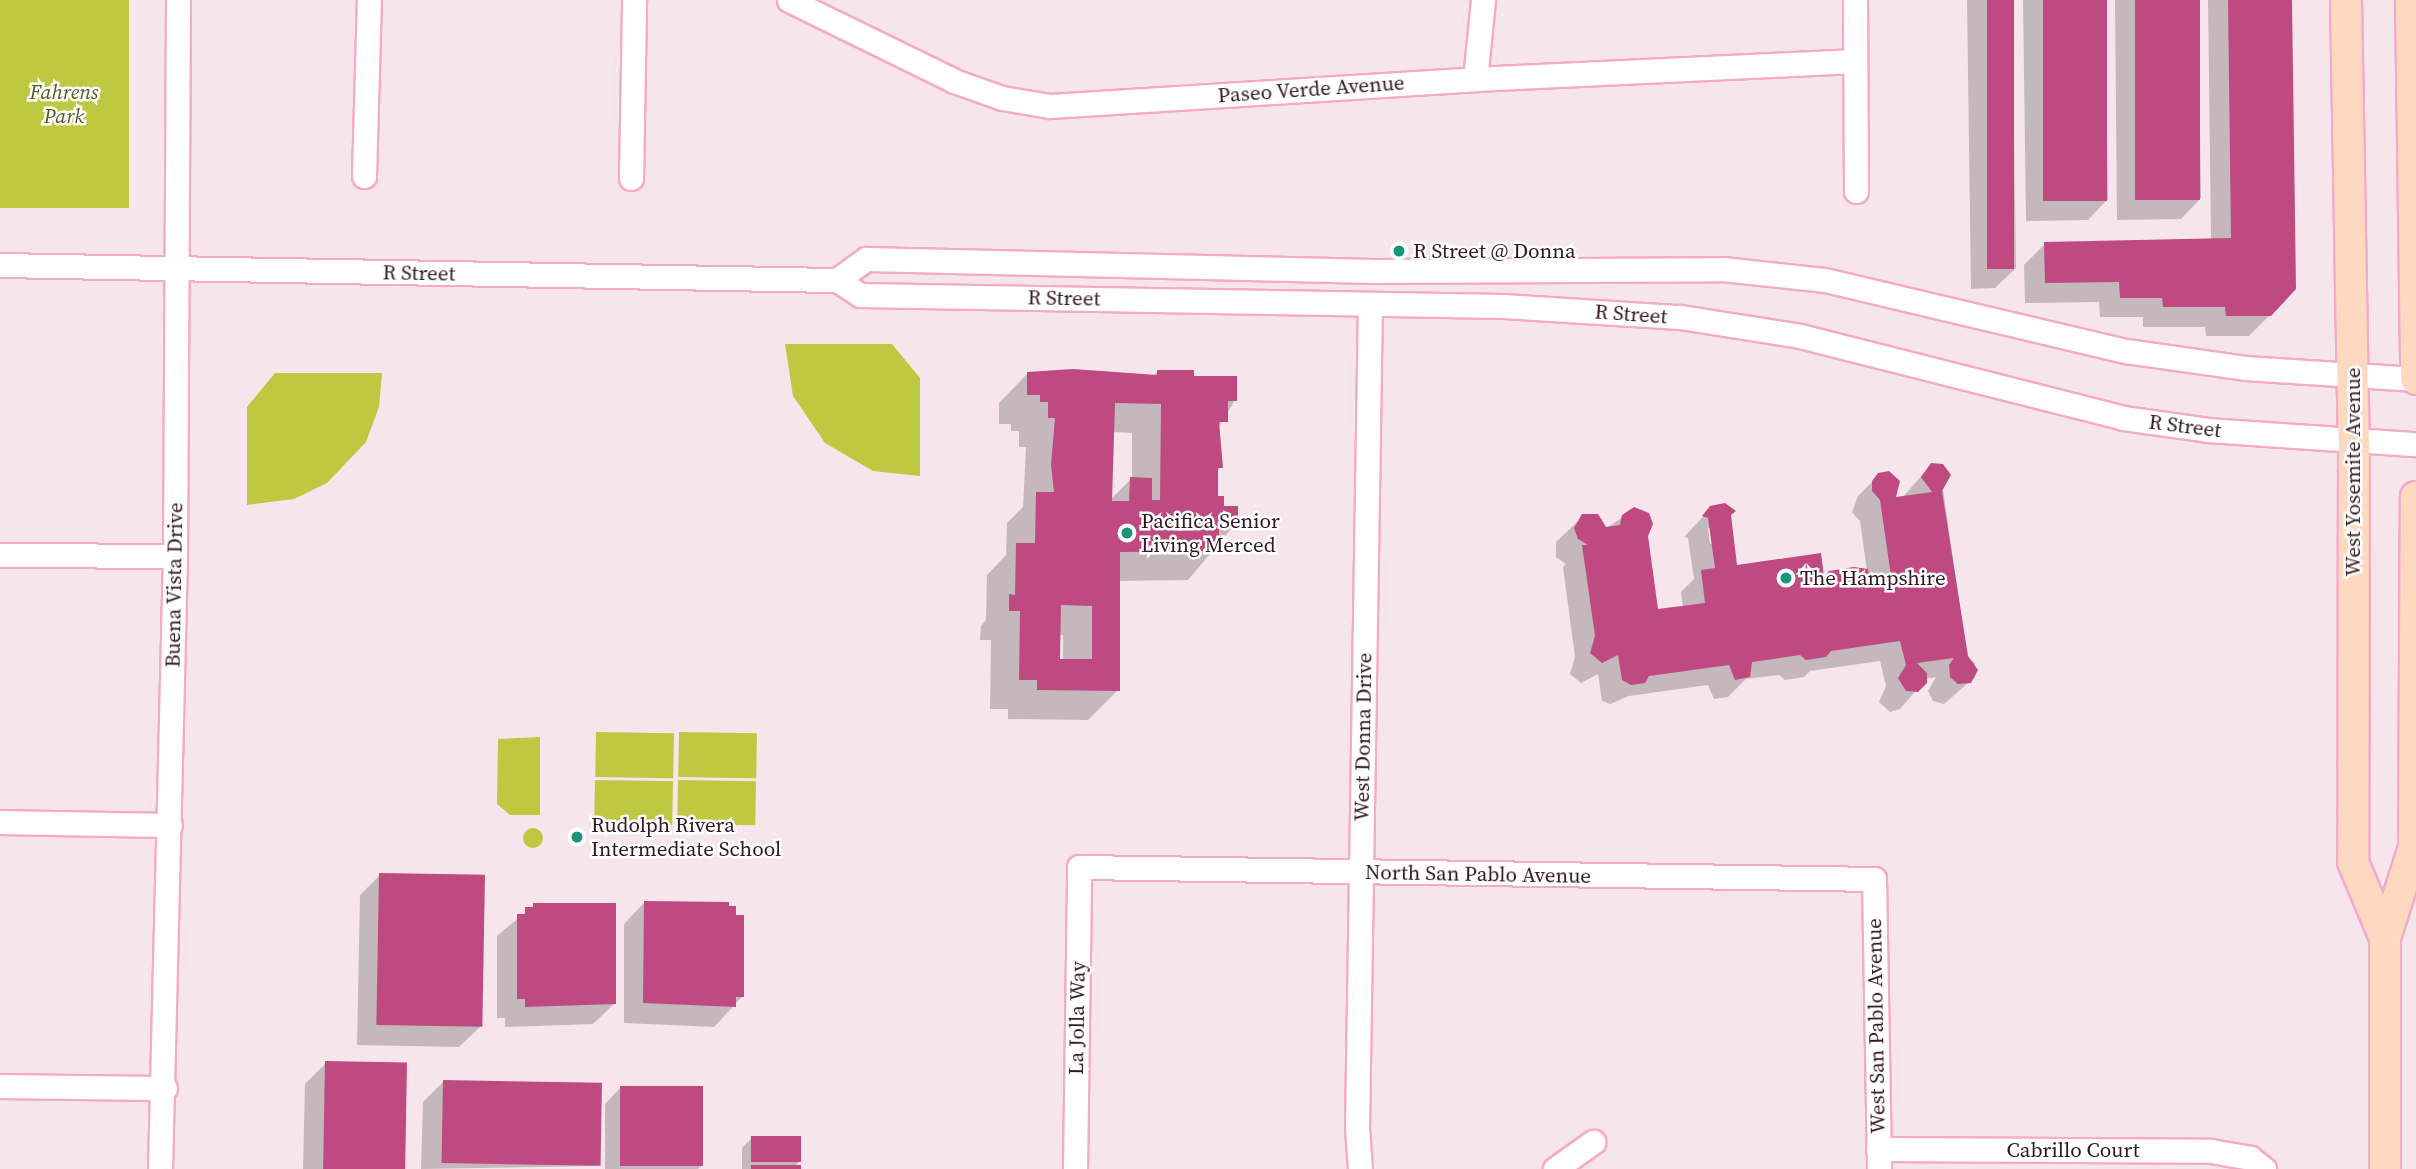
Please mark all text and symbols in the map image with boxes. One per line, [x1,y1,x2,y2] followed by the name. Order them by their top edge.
[1216,70,1406,108] street label: Paseo Verde Avenue
[30,79,98,129] park label: Fahrens Park
[1413,238,1576,264] place label: R Street @ Donna
[1391,243,1407,259] marker: R Street @ Donna
[382,260,456,286] street label: R Street
[1027,285,1101,311] street label: R Street
[1594,299,1668,329] street label: R Street
[2340,367,2366,577] street label: West Yosemite Avenue
[2147,409,2223,443] street label: R Street
[160,502,188,668] street label: Buena Vista Drive
[1141,508,1280,558] place label: Pacifica Senior Living Merced
[1119,525,1135,541] marker: Pacifica Senior Living Merced
[1800,565,1946,591] place label: The Hampshire
[1778,570,1794,586] marker: The Hampshire
[1349,653,1377,821] street label: West Donna Drive
[591,812,781,862] place label: Rudolph Rivera Intermediate School
[569,829,585,845] marker: Rudolph Rivera Intermediate School
[1365,859,1591,889] street label: North San Pablo Avenue
[1862,918,1890,1134] street label: West San Pablo Avenue
[1063,960,1091,1076] street label: La Jolla Way
[2006,1137,2140,1163] street label: Cabrillo Court

